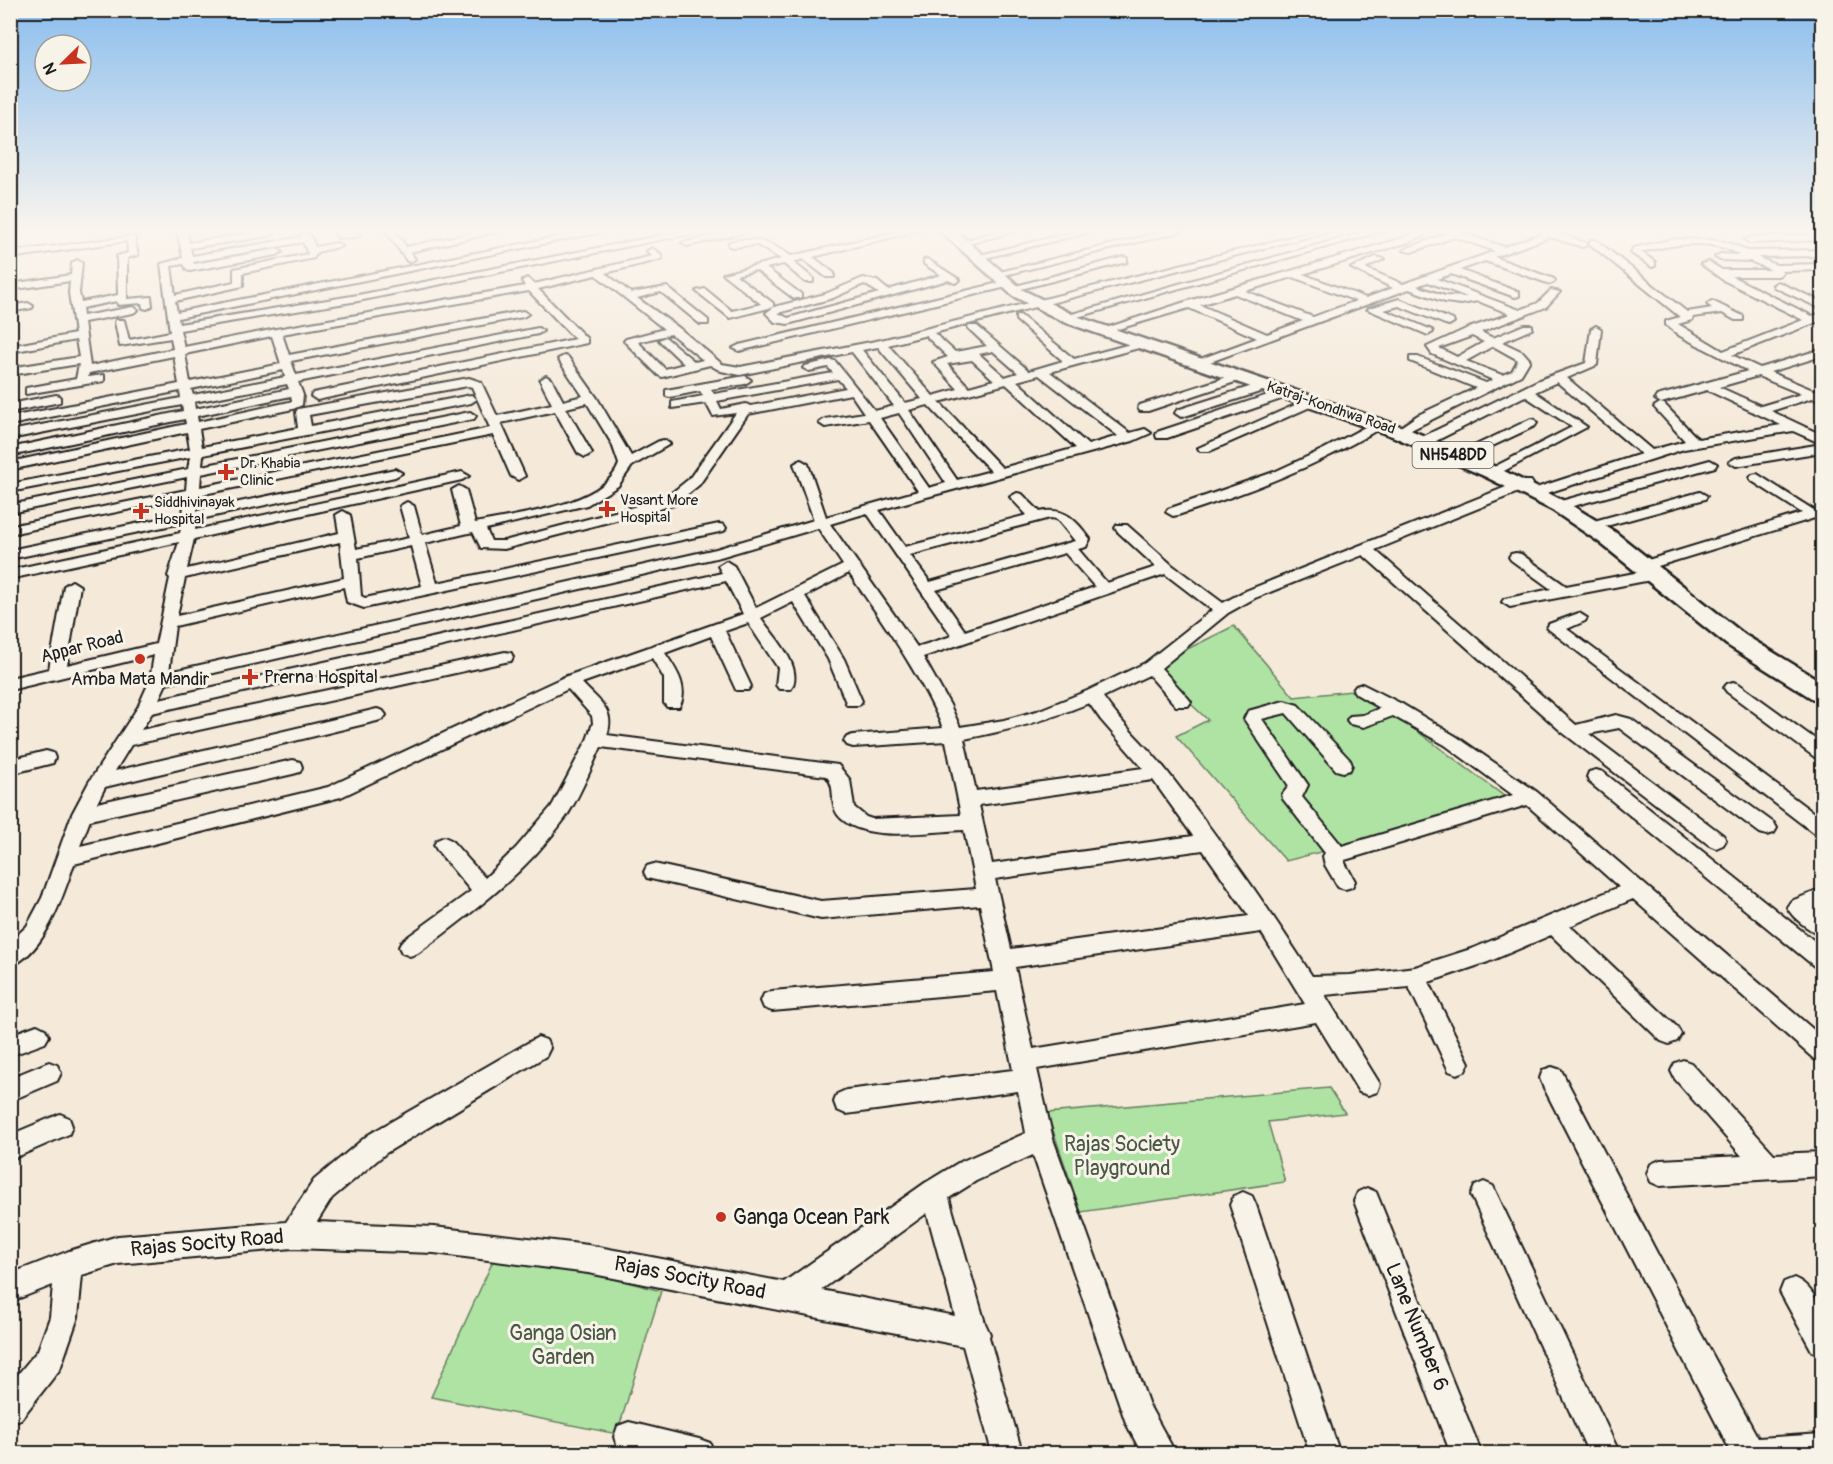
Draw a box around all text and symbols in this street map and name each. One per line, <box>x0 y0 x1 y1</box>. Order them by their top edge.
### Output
north arrow <box>33 33 93 93</box>
text: N <box>39 60 62 78</box>
street label: Katraj-Kondhwa Road <box>1264 377 1398 439</box>
road number: NH548DD <box>1412 442 1494 468</box>
place label: Dr. Khabia Clinic <box>240 454 300 490</box>
marker: Dr. Khabia Clinic <box>217 463 235 481</box>
place label: Vasant More Hospital <box>620 491 699 527</box>
place label: Siddhivinayak Hospital <box>154 493 236 529</box>
marker: Vasant More Hospital <box>598 500 616 518</box>
marker: Siddhivinayak Hospital <box>132 502 150 520</box>
street label: Appar Road <box>38 626 126 668</box>
marker: Amba Mata Mandir <box>133 652 147 666</box>
place label: Prerna Hospital <box>264 666 378 689</box>
place label: Amba Mata Mandir <box>71 668 210 691</box>
marker: Prerna Hospital <box>241 668 259 686</box>
park label: Rajas Society Playground <box>1064 1131 1180 1182</box>
place label: Ganga Ocean Park <box>733 1204 890 1231</box>
marker: Ganga Ocean Park <box>714 1210 728 1224</box>
street label: Rajas Socity Road <box>129 1223 285 1263</box>
street label: Rajas Socity Road <box>612 1250 768 1306</box>
street label: Lane Number 6 <box>1379 1259 1455 1395</box>
park label: Ganga Osian Garden <box>509 1320 617 1371</box>

